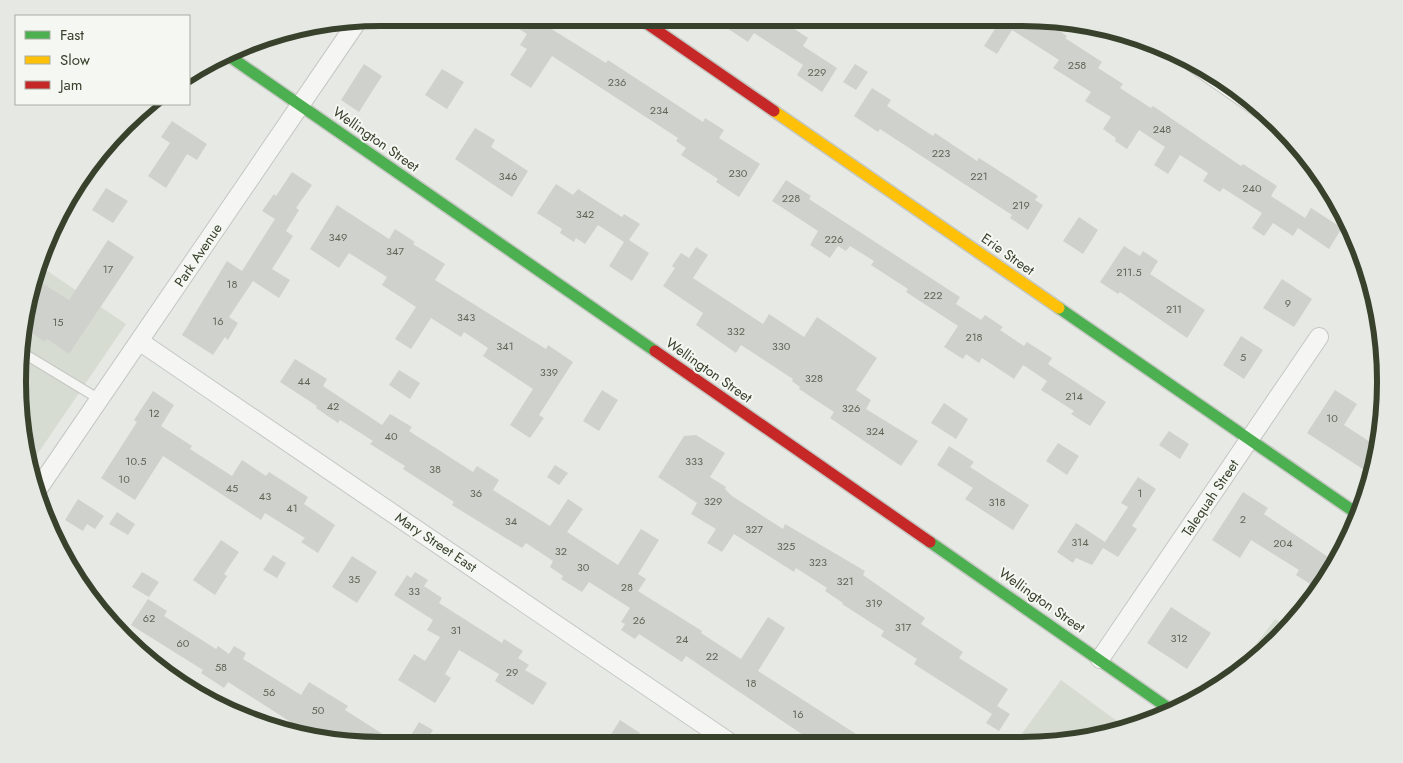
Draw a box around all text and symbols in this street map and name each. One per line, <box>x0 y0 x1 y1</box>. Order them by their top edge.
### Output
legend <box>15 15 190 105</box>
text: Fast <box>60 24 84 46</box>
text: Slow <box>60 49 91 71</box>
house number: 258 <box>1068 57 1086 73</box>
house number: 229 <box>808 64 826 80</box>
text: Jam <box>58 74 83 96</box>
house number: 236 <box>608 74 626 90</box>
street label: Wellington Street <box>329 102 424 177</box>
house number: 234 <box>650 102 669 118</box>
house number: 248 <box>1153 121 1171 137</box>
house number: 223 <box>932 145 950 161</box>
house number: 230 <box>729 165 748 181</box>
house number: 346 <box>499 168 517 184</box>
house number: 221 <box>970 168 988 184</box>
house number: 240 <box>1242 180 1262 196</box>
house number: 228 <box>782 190 800 206</box>
house number: 219 <box>1012 197 1030 213</box>
house number: 342 <box>576 206 594 222</box>
street label: Park Avenue <box>169 219 227 291</box>
street label: Erie Street <box>977 228 1039 280</box>
house number: 349 <box>329 229 347 245</box>
house number: 226 <box>825 231 843 247</box>
house number: 347 <box>386 243 404 259</box>
house number: 17 <box>103 261 114 277</box>
house number: 211.5 <box>1116 264 1142 280</box>
house number: 18 <box>227 276 237 292</box>
house number: 222 <box>924 287 942 303</box>
house number: 9 <box>1285 295 1291 311</box>
house number: 211 <box>1166 301 1182 317</box>
house number: 343 <box>457 309 475 325</box>
house number: 16 <box>212 313 224 329</box>
house number: 15 <box>52 314 64 330</box>
house number: 332 <box>727 323 745 339</box>
house number: 218 <box>965 329 983 345</box>
street label: Wellington Street <box>662 333 757 408</box>
house number: 341 <box>496 338 514 354</box>
house number: 330 <box>772 338 791 354</box>
house number: 5 <box>1240 349 1246 365</box>
house number: 339 <box>540 364 558 380</box>
house number: 328 <box>805 370 823 386</box>
house number: 44 <box>298 373 311 389</box>
house number: 214 <box>1065 388 1083 404</box>
house number: 42 <box>327 398 339 414</box>
house number: 326 <box>842 400 860 416</box>
house number: 12 <box>148 405 160 421</box>
house number: 10 <box>1326 410 1338 426</box>
house number: 324 <box>866 423 885 439</box>
house number: 40 <box>384 428 398 444</box>
house number: 10.5 <box>125 453 147 469</box>
house number: 333 <box>685 453 703 469</box>
street label: Talequah Street <box>1177 455 1244 541</box>
house number: 38 <box>429 461 441 477</box>
house number: 10 <box>118 471 130 487</box>
house number: 45 <box>226 480 238 496</box>
house number: 36 <box>470 485 482 501</box>
house number: 1 <box>1138 485 1142 501</box>
house number: 43 <box>259 488 271 504</box>
house number: 329 <box>704 493 722 509</box>
house number: 318 <box>989 494 1005 510</box>
house number: 41 <box>286 500 298 516</box>
street label: Mary Street East <box>391 507 481 577</box>
house number: 2 <box>1240 511 1246 527</box>
house number: 34 <box>505 513 518 529</box>
house number: 327 <box>745 521 763 537</box>
house number: 314 <box>1071 534 1089 550</box>
house number: 204 <box>1273 535 1293 551</box>
house number: 325 <box>777 538 795 554</box>
house number: 32 <box>555 543 567 559</box>
house number: 323 <box>809 554 827 570</box>
house number: 30 <box>577 559 590 575</box>
street label: Wellington Street <box>995 563 1090 638</box>
house number: 35 <box>348 571 360 587</box>
house number: 321 <box>836 573 854 589</box>
house number: 28 <box>621 579 633 595</box>
house number: 33 <box>408 583 420 599</box>
house number: 319 <box>865 595 883 611</box>
house number: 62 <box>143 610 155 626</box>
house number: 26 <box>633 612 645 628</box>
house number: 317 <box>895 619 912 635</box>
house number: 31 <box>451 622 461 638</box>
house number: 312 <box>1170 630 1188 646</box>
house number: 24 <box>676 631 689 647</box>
house number: 60 <box>177 635 190 651</box>
house number: 22 <box>706 648 718 664</box>
house number: 58 <box>215 659 227 675</box>
house number: 29 <box>506 664 518 680</box>
house number: 18 <box>746 675 756 691</box>
house number: 56 <box>263 684 275 700</box>
house number: 50 <box>312 702 325 718</box>
house number: 16 <box>792 706 804 722</box>

